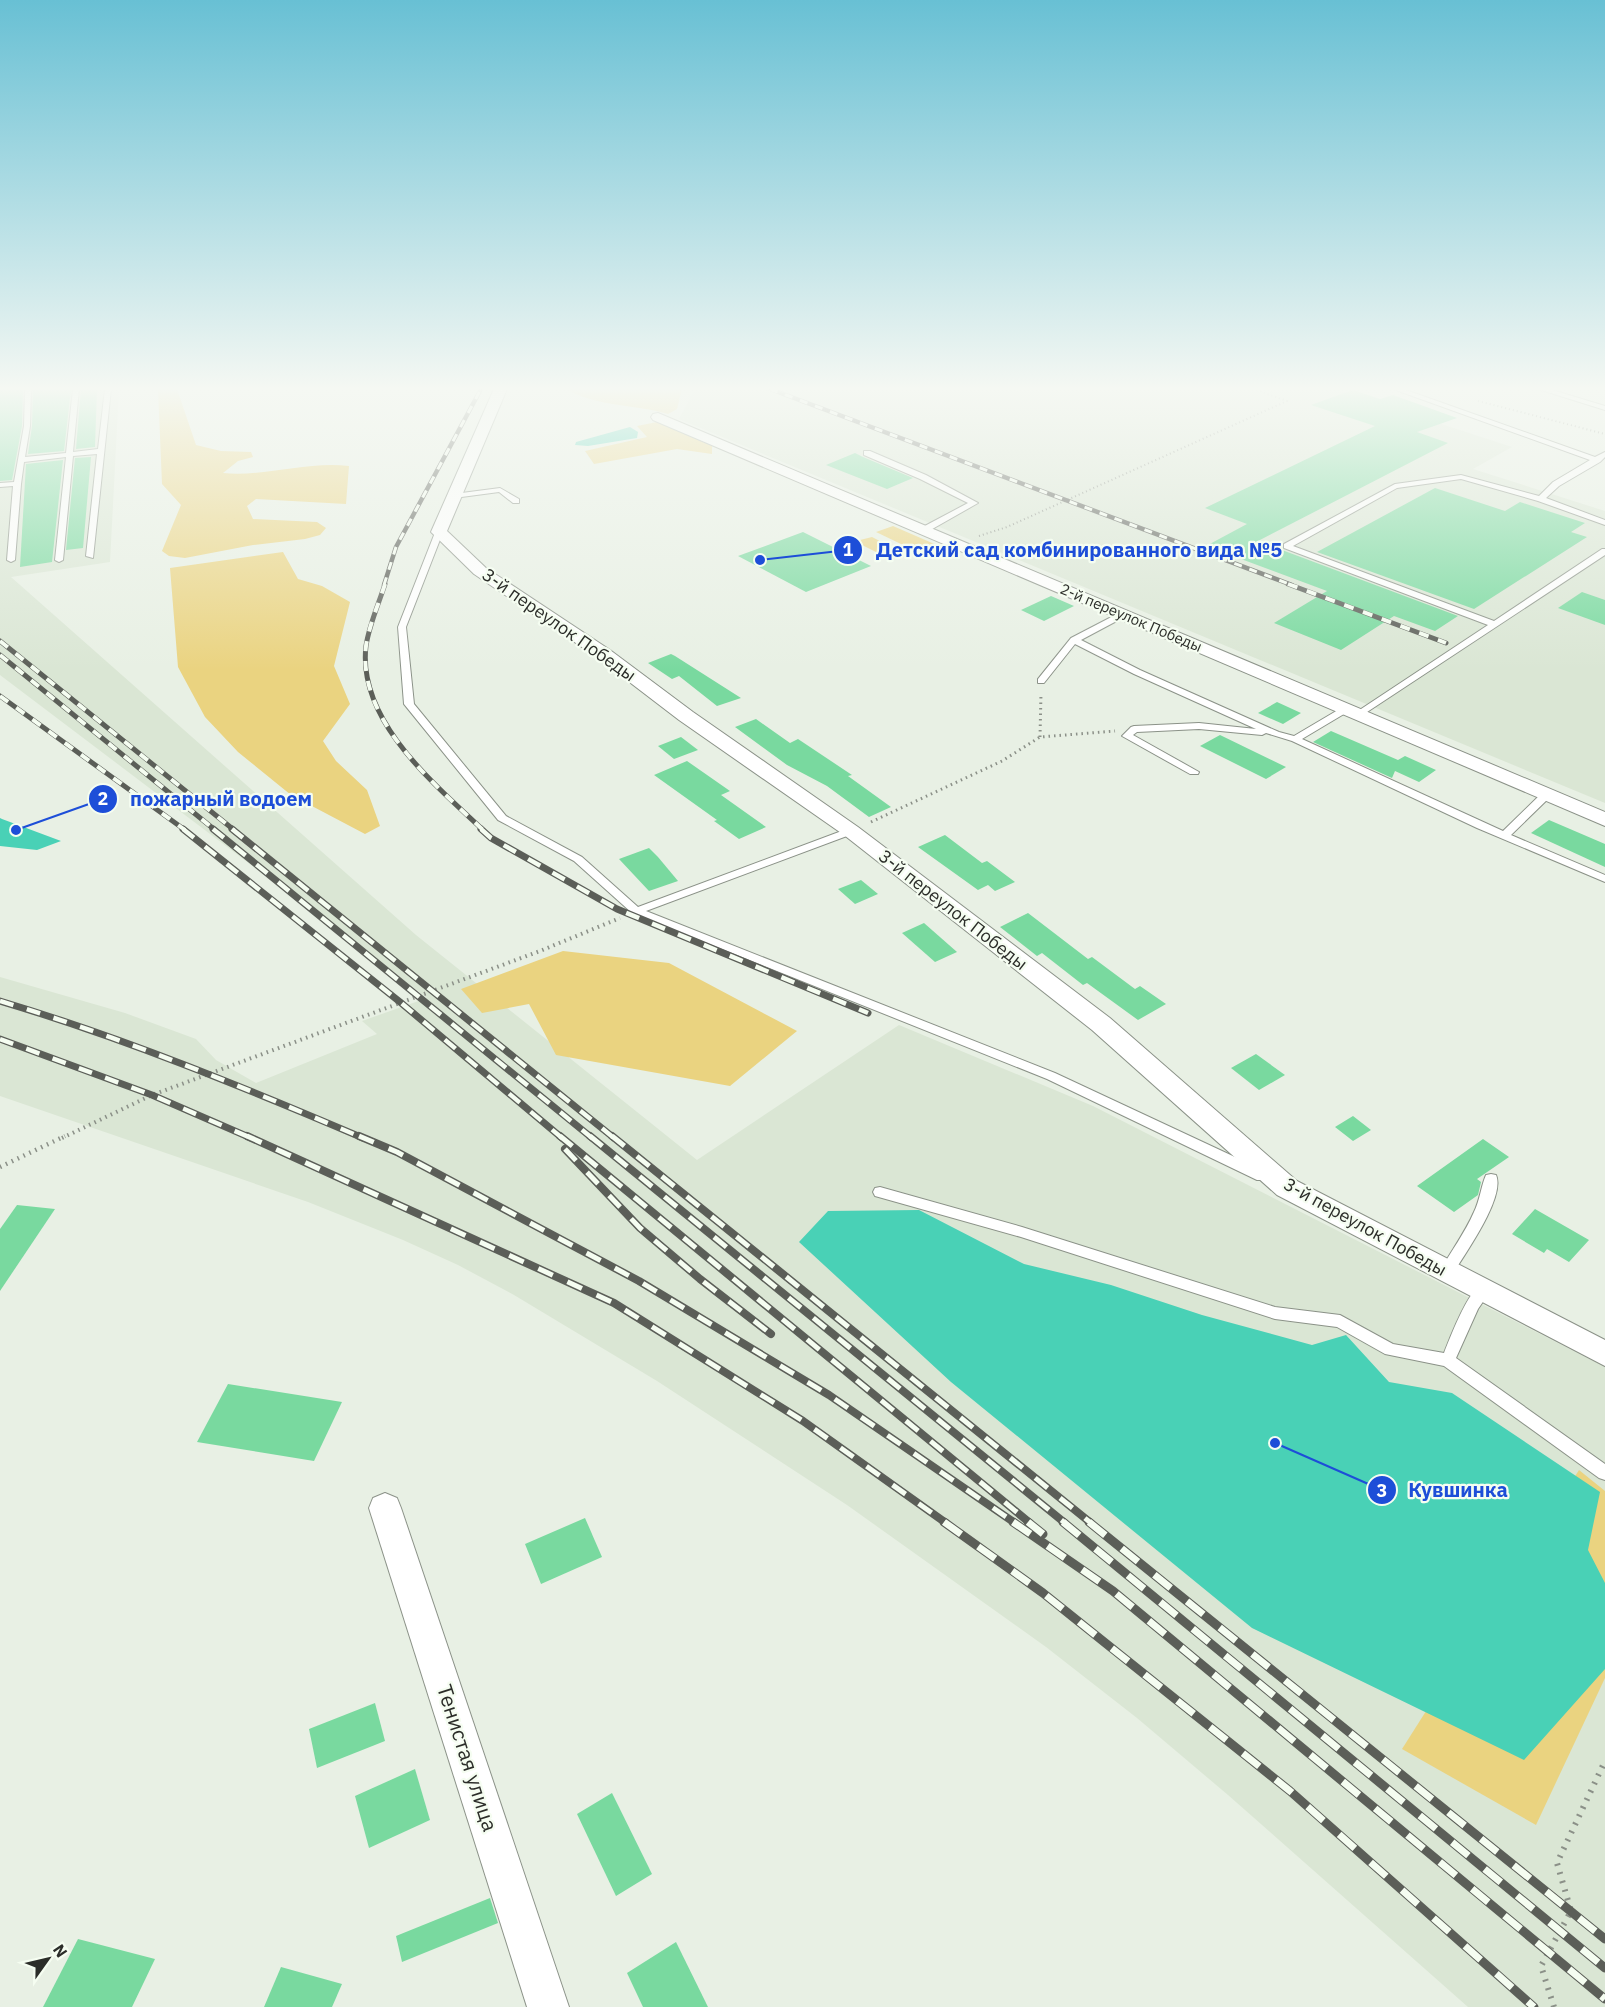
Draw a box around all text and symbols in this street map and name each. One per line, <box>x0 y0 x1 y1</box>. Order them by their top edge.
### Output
callout: Детский сад комбинированного вида №5 <box>833 531 1294 569</box>
text: Детский сад комбинированного вида №5 <box>876 536 1282 563</box>
text: 1 <box>843 538 854 561</box>
street label: 3-й переулок Победы <box>478 563 641 686</box>
street label: 2-й переулок Победы <box>1057 579 1205 656</box>
callout: пожарный водоем <box>88 780 324 818</box>
text: пожарный водоем <box>130 785 312 812</box>
text: 2 <box>98 787 108 810</box>
street label: 3-й переулок Победы <box>874 844 1032 975</box>
street label: 3-й переулок Победы <box>1280 1172 1451 1281</box>
callout: Кувшинка <box>1367 1471 1520 1509</box>
text: Кувшинка <box>1408 1476 1508 1503</box>
text: 3 <box>1377 1479 1387 1502</box>
street label: Тенистая улица <box>431 1681 505 1835</box>
north arrow <box>18 1929 78 1989</box>
text: N <box>49 1940 72 1961</box>

